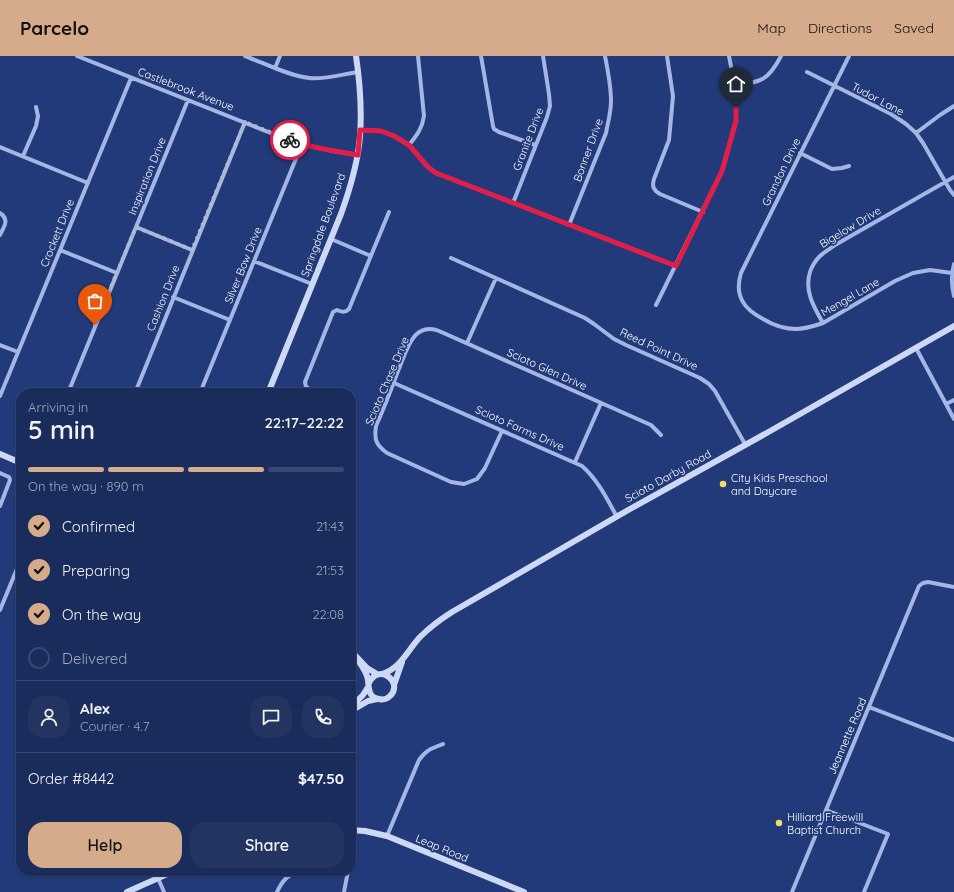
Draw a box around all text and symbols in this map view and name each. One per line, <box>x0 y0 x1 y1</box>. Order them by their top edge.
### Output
text: Parcelo <box>20 16 89 40</box>
text: Map <box>757 19 786 37</box>
text: Directions <box>808 19 872 37</box>
text: Saved <box>894 19 934 37</box>
street label: Castlebrook Avenue <box>136 64 236 114</box>
pin <box>719 67 753 108</box>
icon: home <box>725 73 747 95</box>
street label: Tudor Lane <box>849 79 907 119</box>
street label: Granite Drive <box>510 105 546 173</box>
street label: Bonner Drive <box>570 116 606 184</box>
courier <box>270 120 310 160</box>
icon: bike <box>279 129 301 151</box>
street label: Inspiration Drive <box>125 135 169 217</box>
street label: Grandon Drive <box>759 136 803 208</box>
street label: Springdale Boulevard <box>298 171 348 279</box>
street label: Crockett Drive <box>37 197 77 269</box>
street label: Bigelow Drive <box>817 203 883 251</box>
street label: Silver Bow Drive <box>221 225 265 305</box>
street label: Cashion Drive <box>143 263 183 333</box>
street label: Mengel Lane <box>818 275 882 319</box>
pin <box>78 284 112 325</box>
icon: bag <box>84 290 106 312</box>
street label: Reed Point Drive <box>618 325 700 373</box>
street label: Scioto Chase Drive <box>362 334 412 428</box>
street label: Scioto Glen Drive <box>505 345 589 393</box>
text: Arriving in <box>28 399 88 415</box>
street label: Scioto Farms Drive <box>473 402 567 454</box>
text: 5 min <box>28 413 95 446</box>
text: 22:17–22:22 <box>264 413 344 432</box>
street label: Scioto Darby Road <box>623 447 713 505</box>
place label: City Kids Preschool and Daycare <box>731 471 828 498</box>
text: On the way · 890 m <box>28 478 144 494</box>
marker: City Kids Preschool and Daycare <box>718 479 728 489</box>
icon: check <box>28 515 50 537</box>
text: Confirmed <box>62 517 135 536</box>
text: 21:43 <box>316 518 344 534</box>
icon: check <box>28 559 50 581</box>
text: Preparing <box>62 561 130 580</box>
text: 21:53 <box>316 562 344 578</box>
icon: check <box>28 603 50 625</box>
text: On the way <box>62 605 141 624</box>
text: 22:08 <box>312 606 344 622</box>
text: Delivered <box>62 649 127 668</box>
street label: Jeannette Road <box>825 695 869 777</box>
button: person <box>28 696 70 738</box>
button: chat <box>250 696 292 738</box>
button: phone <box>302 696 344 738</box>
text: Alex <box>80 699 110 718</box>
text: Courier · 4.7 <box>80 718 149 734</box>
text: Order #8442 <box>28 769 114 788</box>
text: $47.50 <box>298 769 344 788</box>
place label: Hilliard Freewill Baptist Church <box>787 810 863 837</box>
marker: Hilliard Freewill Baptist Church <box>774 818 784 828</box>
button: Help <box>28 822 182 868</box>
button: Share <box>190 822 344 868</box>
street label: Leap Road <box>414 831 470 865</box>

